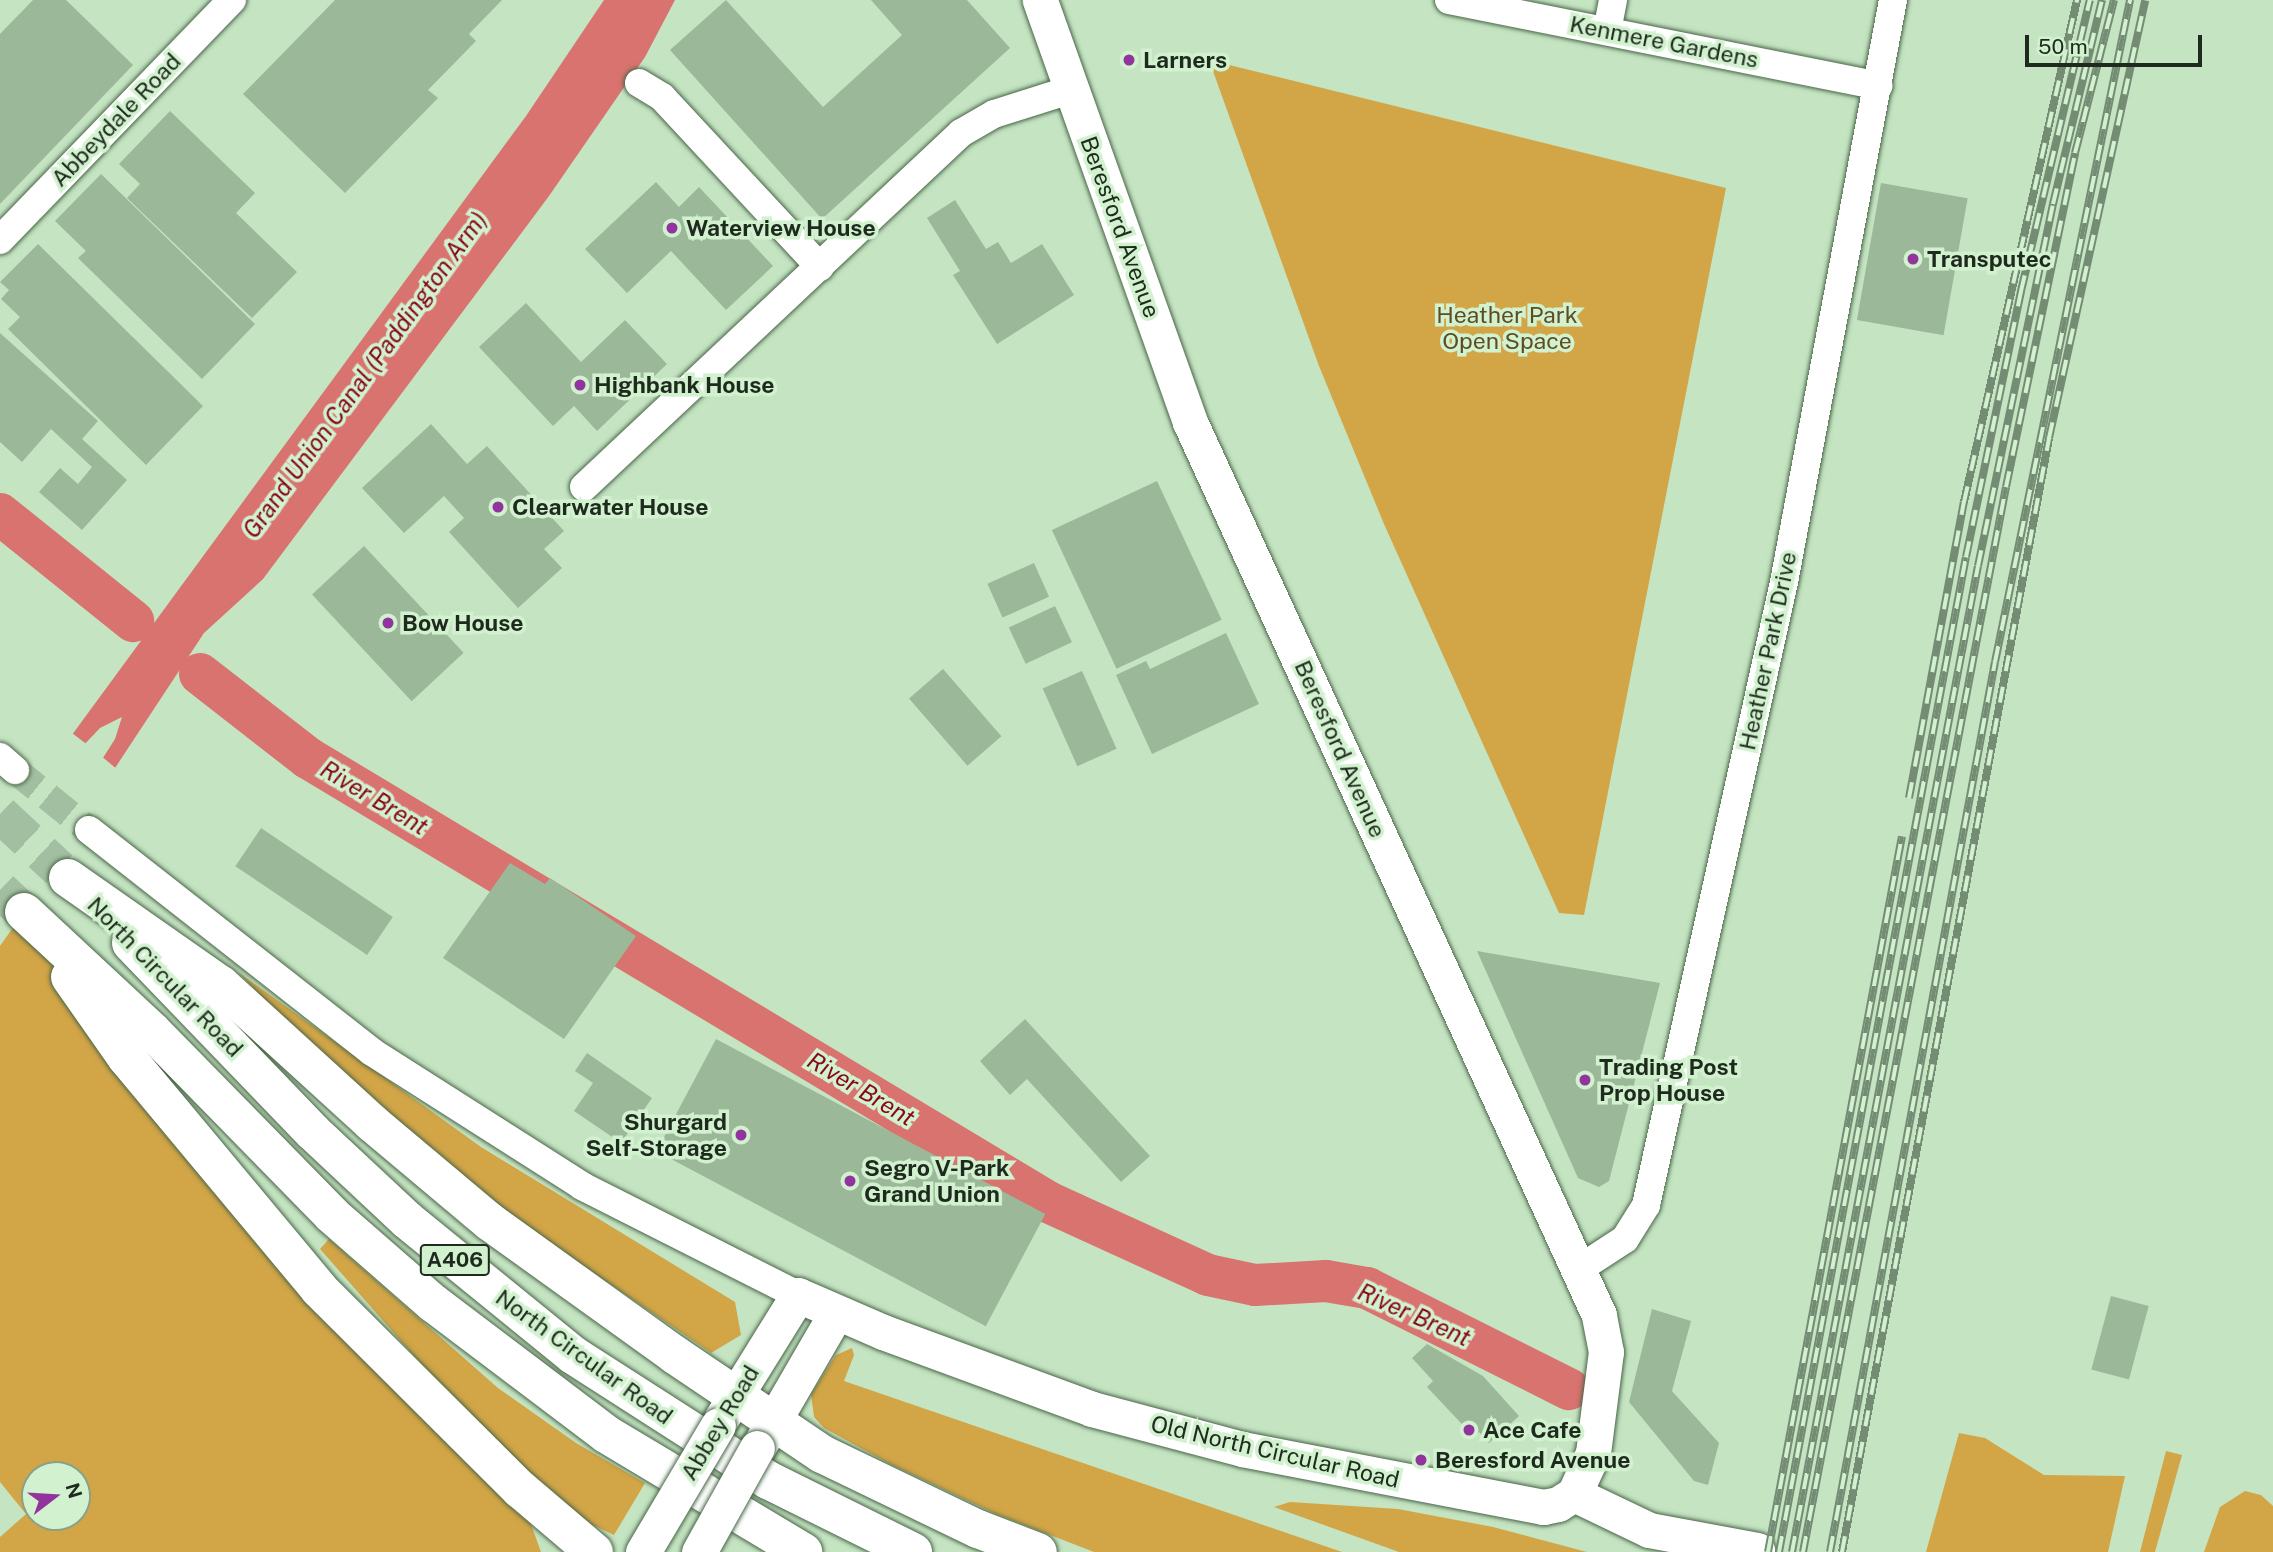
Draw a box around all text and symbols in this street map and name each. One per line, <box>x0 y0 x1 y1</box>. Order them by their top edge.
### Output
street label: Kenmere Gardens <box>1567 10 1761 74</box>
scale bar <box>2028 21 2205 65</box>
text: 50 m <box>2038 34 2088 59</box>
place label: Larners <box>1143 46 1227 74</box>
street label: Abbeydale Road <box>45 48 187 192</box>
marker: Larners <box>1121 52 1137 68</box>
street label: Beresford Avenue <box>1074 133 1166 321</box>
water label: Grand Union Canal (Paddington Arm) <box>237 206 493 544</box>
place label: Waterview House <box>686 214 876 242</box>
marker: Waterview House <box>664 220 680 236</box>
place label: Transputec <box>1927 245 2051 273</box>
marker: Transputec <box>1905 251 1921 267</box>
park label: Heather Park Open Space <box>1436 301 1578 355</box>
place label: Highbank House <box>594 371 775 399</box>
marker: Highbank House <box>572 377 588 393</box>
place label: Clearwater House <box>512 493 708 521</box>
marker: Clearwater House <box>490 499 506 515</box>
street label: Heather Park Drive <box>1733 549 1803 753</box>
place label: Bow House <box>402 609 524 637</box>
marker: Bow House <box>380 615 396 631</box>
street label: Beresford Avenue <box>1289 656 1391 842</box>
water label: River Brent <box>315 755 433 841</box>
street label: North Circular Road <box>82 891 248 1063</box>
water label: River Brent <box>802 1046 920 1132</box>
place label: Trading Post Prop House <box>1599 1053 1738 1107</box>
marker: Trading Post Prop House <box>1577 1072 1593 1088</box>
place label: Shurgard Self-Storage <box>586 1108 727 1162</box>
marker: Shurgard Self-Storage <box>733 1127 749 1143</box>
place label: Segro V-Park Grand Union <box>864 1154 1010 1208</box>
marker: Segro V-Park Grand Union <box>842 1173 858 1189</box>
road number: A406 <box>418 1242 492 1278</box>
water label: River Brent <box>1353 1277 1475 1353</box>
street label: North Circular Road <box>490 1284 678 1430</box>
street label: Abbey Road <box>675 1361 765 1485</box>
street label: Old North Circular Road <box>1148 1410 1402 1494</box>
place label: Ace Cafe <box>1483 1416 1582 1444</box>
marker: Ace Cafe <box>1461 1422 1477 1438</box>
place label: Beresford Avenue <box>1435 1446 1630 1474</box>
marker: Beresford Avenue <box>1413 1452 1429 1468</box>
north arrow <box>21 1461 91 1531</box>
text: N <box>61 1480 87 1501</box>

